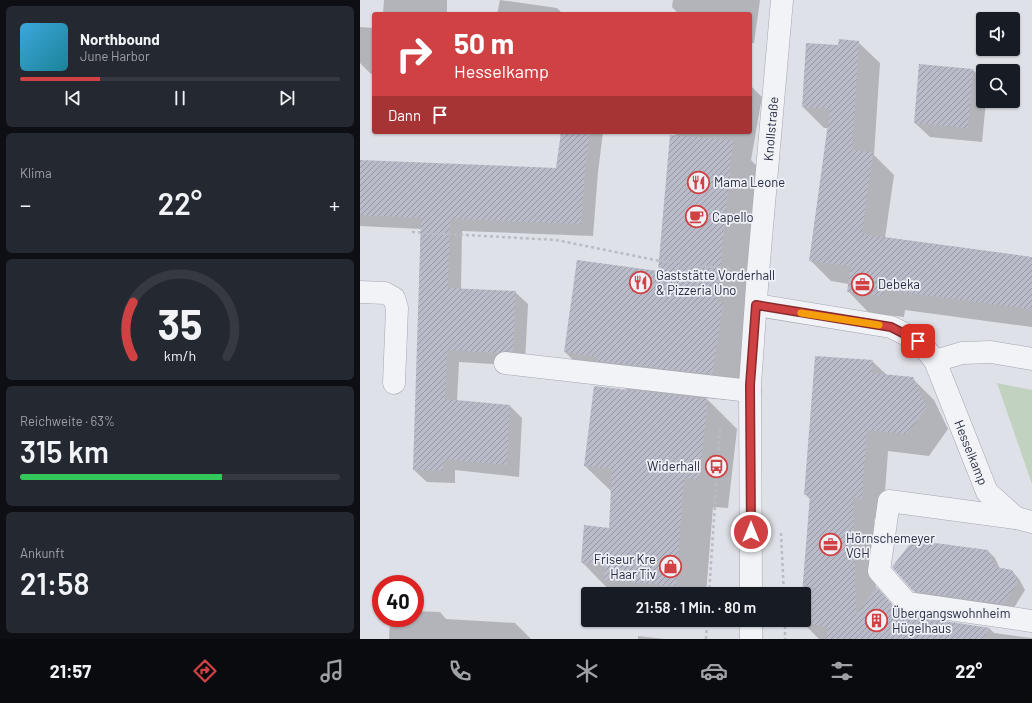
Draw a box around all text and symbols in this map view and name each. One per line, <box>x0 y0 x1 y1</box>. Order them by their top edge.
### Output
map controls <box>976 12 1020 108</box>
button: sound <box>976 12 1020 56</box>
text: 50 m <box>454 26 514 60</box>
icon: right <box>388 28 440 80</box>
text: Northbound <box>80 30 160 48</box>
text: June Harbor <box>80 48 150 64</box>
text: Hesselkamp <box>454 60 549 82</box>
button: search <box>976 64 1020 108</box>
icon: previous <box>62 87 84 109</box>
icon: pause <box>169 87 191 109</box>
icon: next <box>276 87 298 109</box>
street label: Knollstraße <box>760 96 781 162</box>
icon: arrive <box>429 104 451 126</box>
text: Dann <box>388 106 421 124</box>
text: Klima <box>20 165 52 181</box>
restaurant icon: Mama Leone <box>685 169 711 195</box>
place label: Mama Leone <box>714 174 785 190</box>
text: 22° <box>158 185 202 221</box>
text: − <box>20 191 31 217</box>
text: + <box>329 191 340 217</box>
cafe icon: Capello <box>684 204 710 230</box>
place label: Capello <box>712 209 754 225</box>
place label: Gaststätte Vorderhall & Pizzeria Uno <box>656 267 775 298</box>
restaurant icon: Gaststätte Vorderhall & Pizzeria Uno <box>627 269 653 295</box>
office icon: Debeka <box>850 271 876 297</box>
place label: Debeka <box>878 276 920 292</box>
text: 35 <box>158 298 202 348</box>
pin <box>901 324 935 358</box>
icon: arrive <box>907 330 929 352</box>
text: km/h <box>164 347 196 364</box>
text: Reichweite · 63% <box>20 413 115 429</box>
street label: Hesselkamp <box>951 418 991 487</box>
text: 315 km <box>20 433 109 469</box>
bus stop icon: Widerhall <box>703 453 729 479</box>
place label: Widerhall <box>647 458 700 474</box>
position arrow <box>730 511 772 553</box>
place label: Hörnschemeyer VGH <box>846 530 935 561</box>
office icon: Hörnschemeyer VGH <box>817 532 843 558</box>
text: Ankunft <box>20 545 65 561</box>
place label: Friseur Kre Haar Tiv <box>594 551 656 582</box>
shop icon: Friseur Kre Haar Tiv <box>658 553 684 579</box>
text: 21:58 <box>20 565 89 601</box>
speed limit sign: 40 <box>372 575 424 627</box>
text: 21:58 · 1 Min. · 80 m <box>636 598 756 616</box>
place label: Übergangswohnheim Hügelhaus <box>892 605 1010 636</box>
building icon: Übergangswohnheim Hügelhaus <box>863 607 889 633</box>
icon: directions <box>191 657 219 685</box>
icon: music <box>318 657 346 685</box>
icon: phone <box>446 657 474 685</box>
icon: climate <box>573 657 601 685</box>
icon: car <box>700 657 728 685</box>
icon: filters <box>828 657 856 685</box>
text: 21:57 <box>50 660 91 682</box>
text: 22° <box>955 660 982 682</box>

